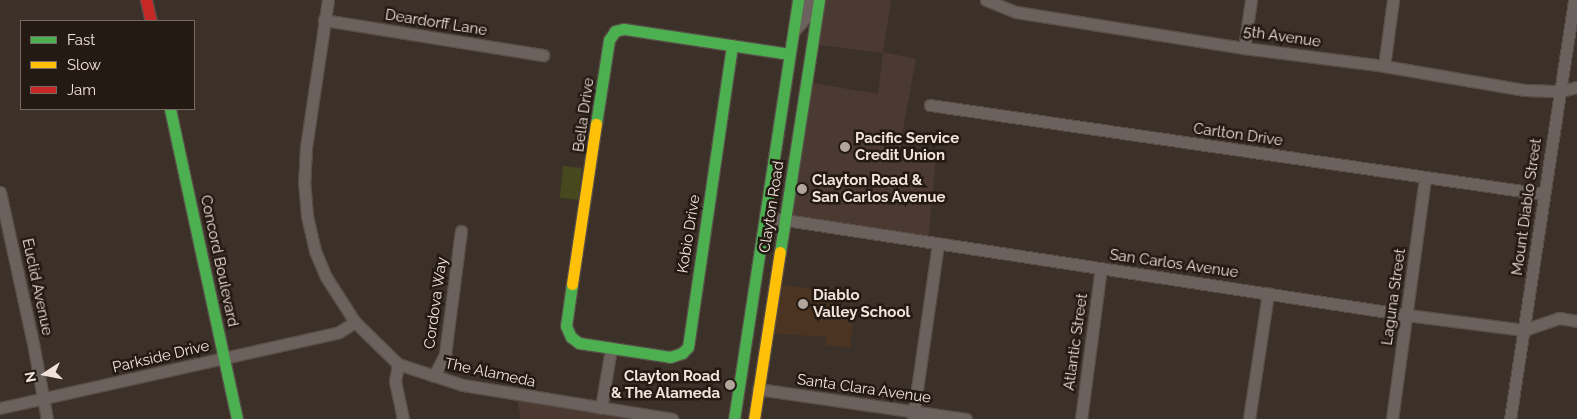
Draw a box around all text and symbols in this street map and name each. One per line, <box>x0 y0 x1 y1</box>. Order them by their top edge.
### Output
street label: Deardorff Lane <box>384 6 488 40</box>
legend <box>20 20 195 110</box>
street label: 5th Avenue <box>1242 23 1322 51</box>
text: Fast <box>67 31 95 49</box>
text: Slow <box>67 56 101 74</box>
street label: Bella Drive <box>570 77 598 153</box>
text: Jam <box>67 81 96 99</box>
street label: Carlton Drive <box>1192 120 1284 150</box>
place label: Pacific Service Credit Union <box>855 129 959 164</box>
street label: Mount Diablo Street <box>1508 137 1546 277</box>
marker: Pacific Service Credit Union <box>839 141 851 153</box>
street label: Clayton Road <box>756 160 788 254</box>
place label: Clayton Road & San Carlos Avenue <box>812 171 946 206</box>
marker: Clayton Road & San Carlos Avenue <box>796 183 808 195</box>
street label: Kobio Drive <box>674 193 704 275</box>
street label: Concord Boulevard <box>196 194 242 328</box>
street label: Euclid Avenue <box>18 237 56 337</box>
street label: San Carlos Avenue <box>1108 246 1240 282</box>
street label: Laguna Street <box>1378 248 1410 346</box>
street label: Cordova Way <box>421 256 451 350</box>
place label: Diablo Valley School <box>813 286 911 321</box>
street label: Atlantic Street <box>1060 292 1092 392</box>
marker: Diablo Valley School <box>797 298 809 310</box>
street label: Parkside Drive <box>111 337 211 377</box>
north arrow <box>20 349 70 399</box>
street label: The Alameda <box>443 355 537 391</box>
place label: Clayton Road & The Alameda <box>610 367 720 402</box>
text: N <box>21 370 39 384</box>
street label: Santa Clara Avenue <box>796 371 932 407</box>
marker: Clayton Road & The Alameda <box>724 379 736 391</box>

